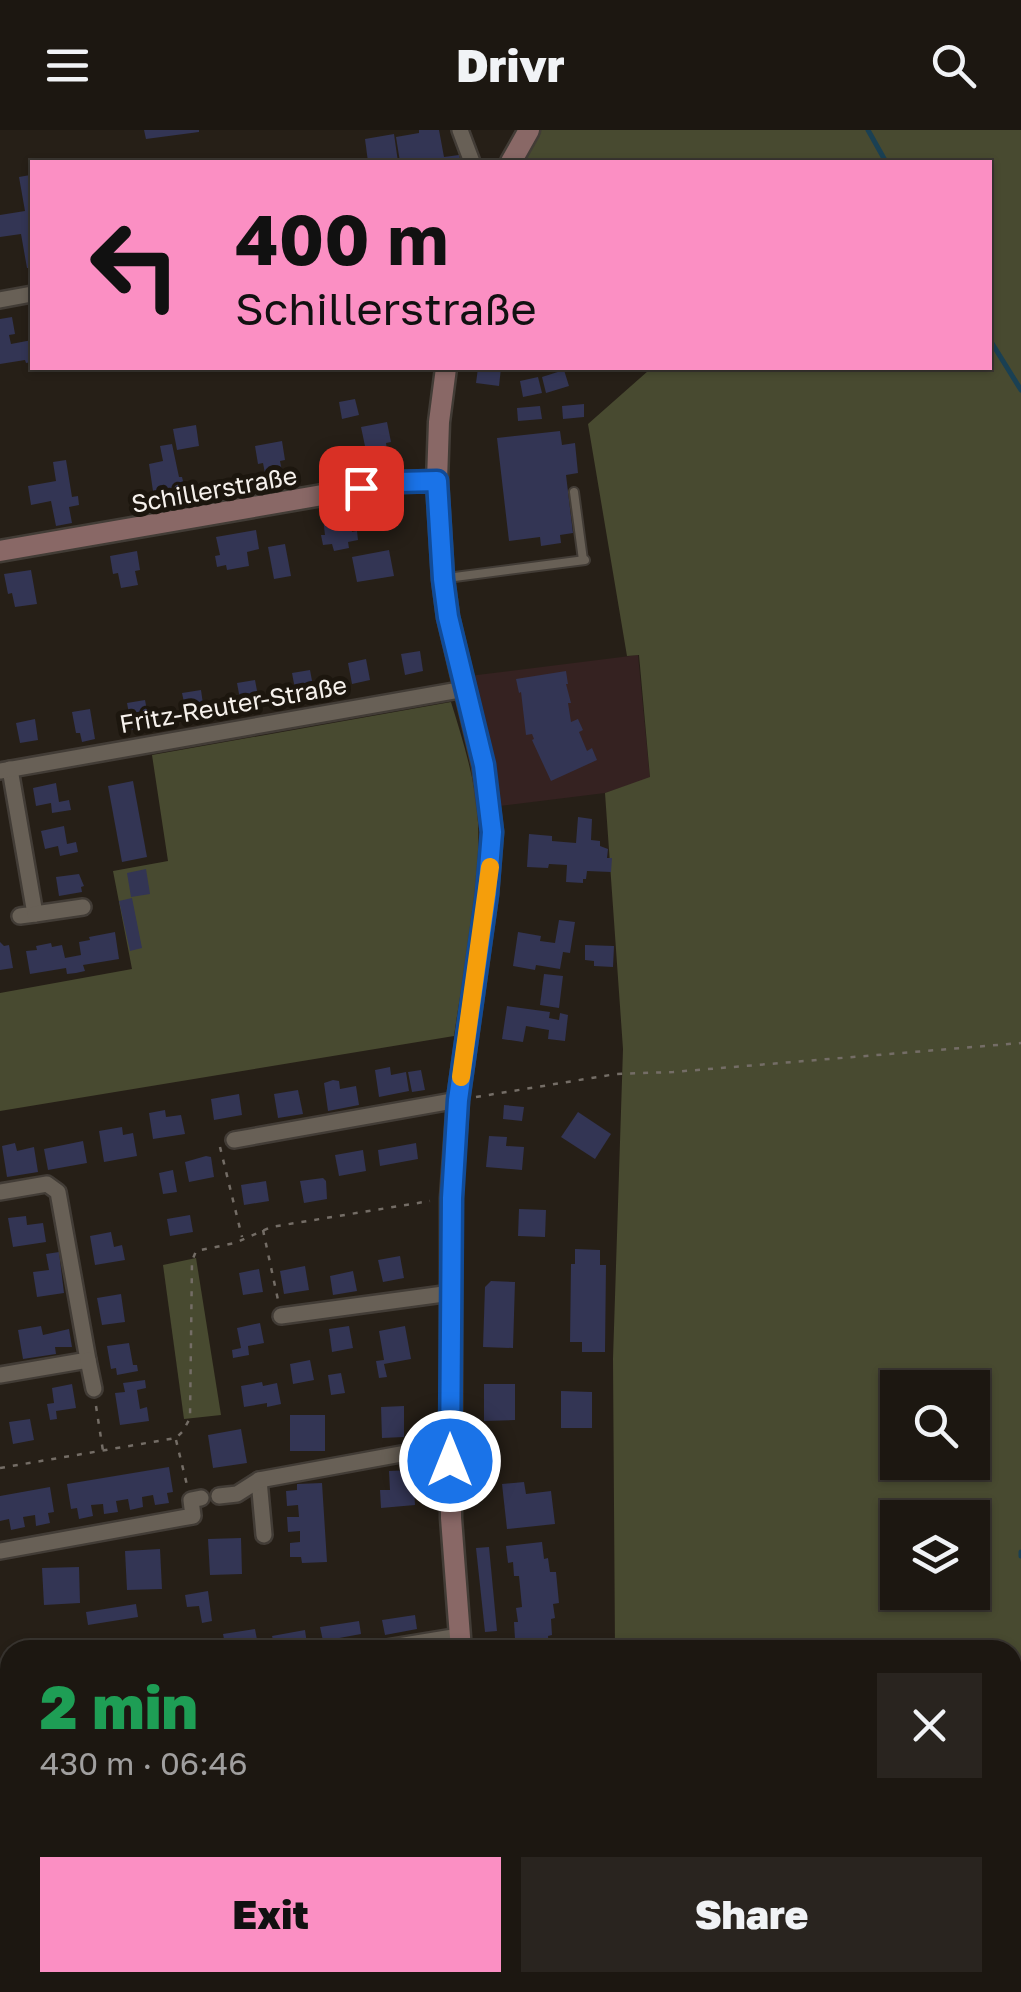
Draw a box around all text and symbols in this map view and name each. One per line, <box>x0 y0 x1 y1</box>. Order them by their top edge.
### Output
icon: menu <box>40 38 95 93</box>
text: Drivr <box>456 38 565 92</box>
icon: search <box>926 38 981 93</box>
text: 400 m <box>235 196 449 280</box>
icon: left <box>70 200 200 330</box>
text: Schillerstraße <box>235 281 537 335</box>
pin <box>319 446 404 531</box>
street label: Schillerstraße <box>129 459 299 519</box>
icon: arrive <box>334 461 389 516</box>
street label: Fritz-Reuter-Straße <box>117 669 349 739</box>
map controls <box>880 1370 990 1610</box>
button: search <box>880 1370 990 1480</box>
position arrow <box>398 1409 502 1513</box>
button: layers <box>880 1500 990 1610</box>
text: 2 min <box>40 1670 198 1742</box>
button: close <box>877 1673 982 1778</box>
text: 430 m · 06:46 <box>40 1744 248 1782</box>
button: Exit <box>40 1857 501 1972</box>
button: Share <box>521 1857 982 1972</box>

